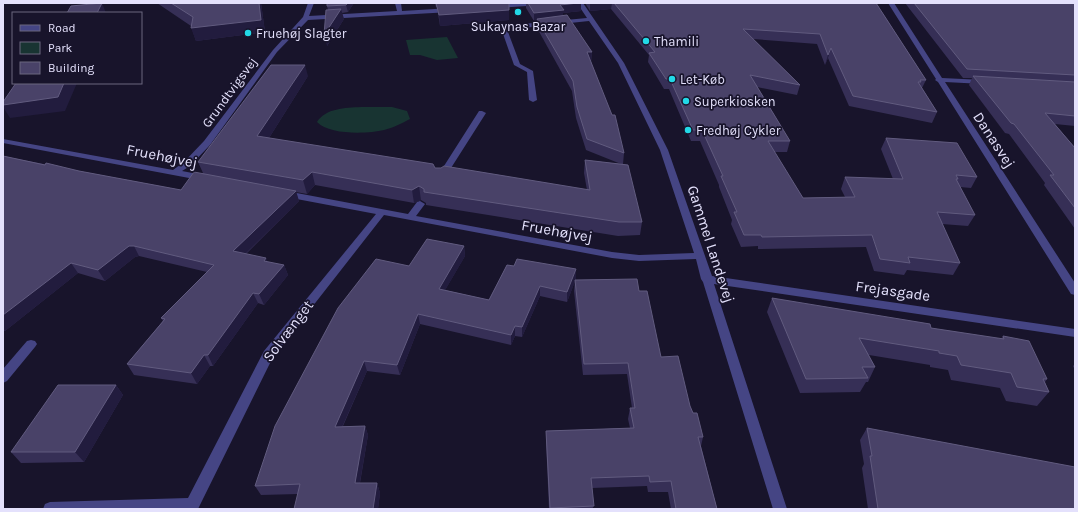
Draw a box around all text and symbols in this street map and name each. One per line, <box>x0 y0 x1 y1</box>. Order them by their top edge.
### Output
marker: Sukaynas Bazar <box>513 7 523 17</box>
legend <box>12 12 142 84</box>
place label: Sukaynas Bazar <box>471 19 566 34</box>
text: Road <box>48 21 76 35</box>
place label: Fruehøj Slagter <box>256 26 347 41</box>
marker: Fruehøj Slagter <box>243 28 253 38</box>
place label: Thamili <box>654 34 699 49</box>
marker: Thamili <box>641 36 651 46</box>
text: Park <box>48 41 73 55</box>
street label: Grundtvigsvej <box>199 54 260 130</box>
text: Building <box>48 61 95 75</box>
place label: Let-Køb <box>680 72 725 87</box>
marker: Let-Køb <box>667 74 677 84</box>
place label: Superkiosken <box>694 94 776 109</box>
marker: Superkiosken <box>681 96 691 106</box>
street label: Danasvej <box>969 109 1019 171</box>
place label: Fredhøj Cykler <box>696 123 781 138</box>
marker: Fredhøj Cykler <box>683 125 693 135</box>
street label: Fruehøjvej <box>125 140 199 172</box>
street label: Gammel Landevej <box>684 183 738 305</box>
street label: Fruehøjvej <box>520 216 594 246</box>
street label: Frejasgade <box>855 277 931 305</box>
street label: Solvænget <box>259 296 317 365</box>

